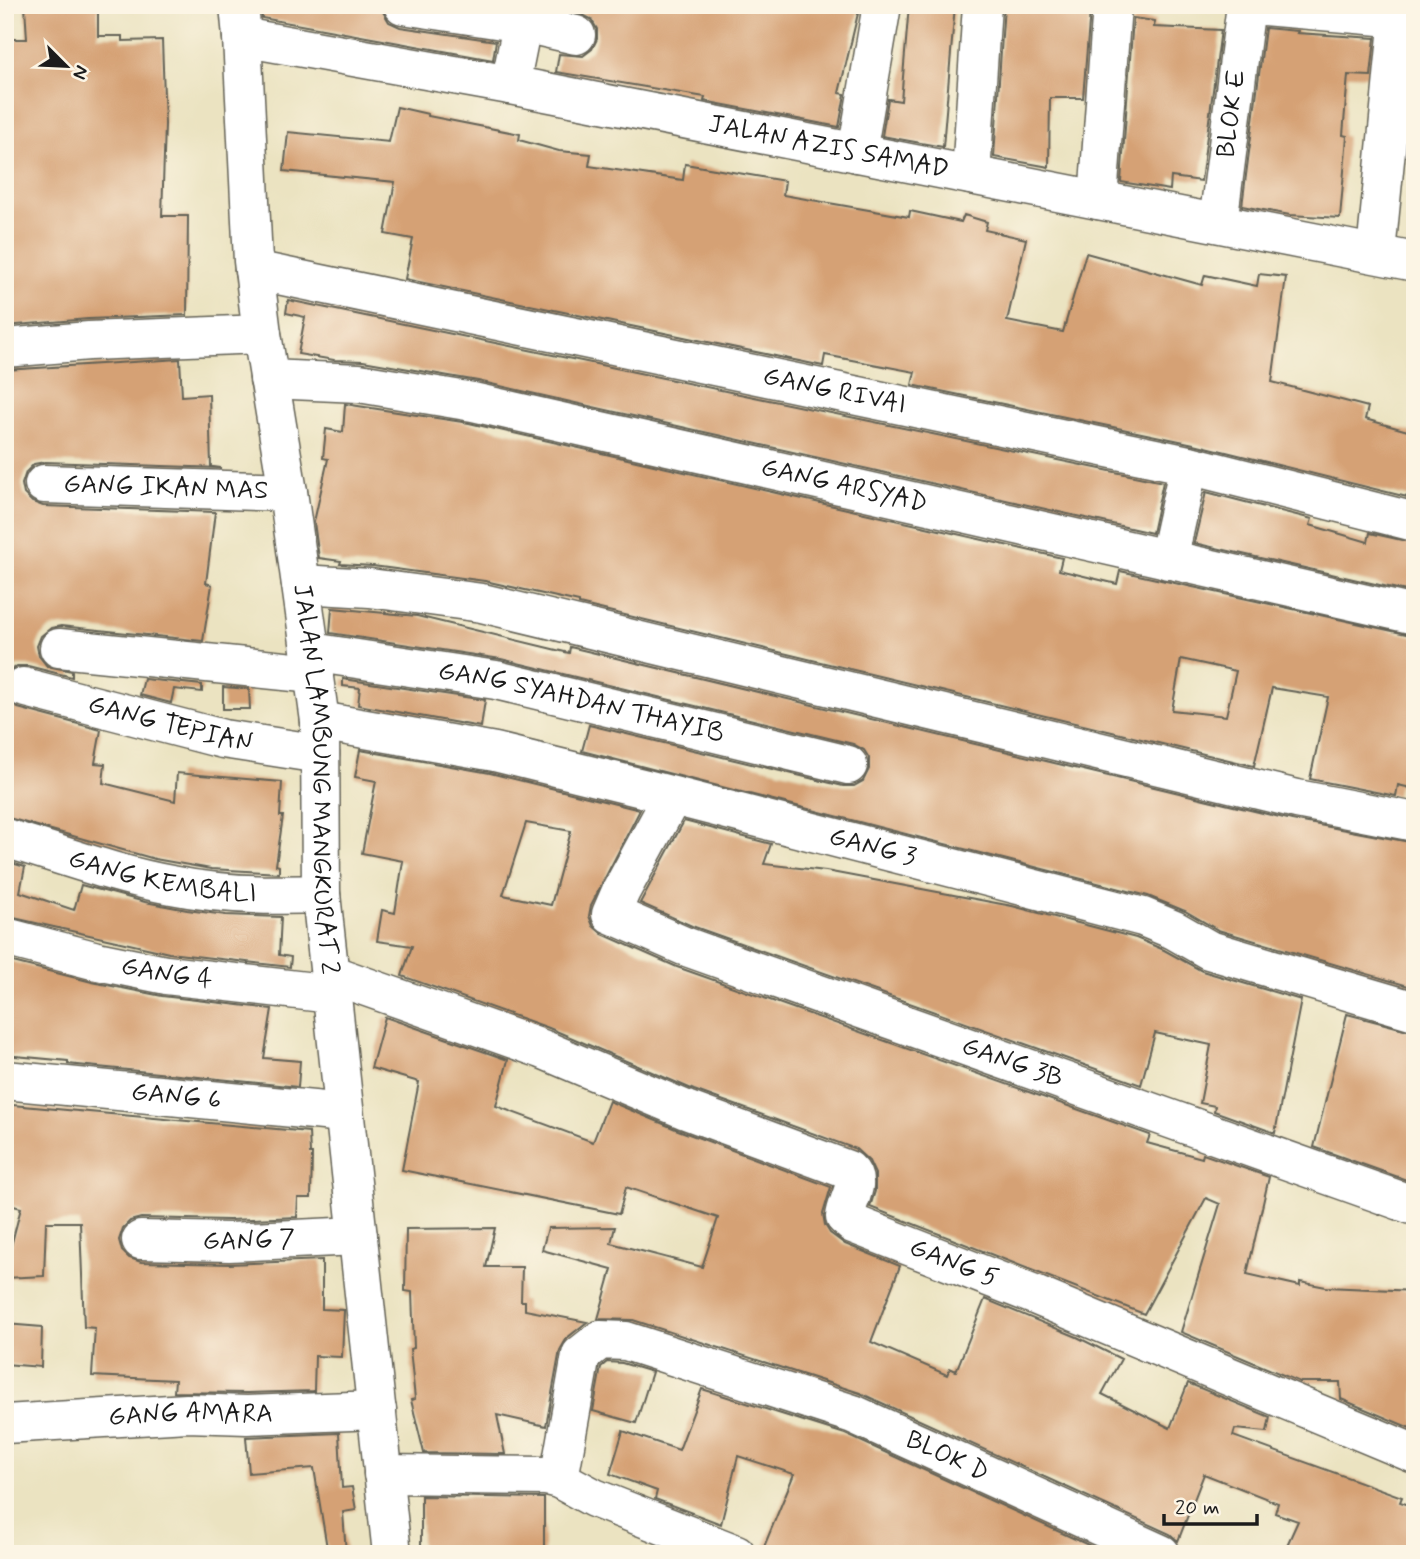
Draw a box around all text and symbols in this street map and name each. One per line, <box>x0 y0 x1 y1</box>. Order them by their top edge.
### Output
north arrow <box>32 32 102 102</box>
text: N <box>66 61 94 83</box>
street label: BLOK E <box>1210 68 1254 160</box>
street label: JALAN AZIS SAMAD <box>706 107 952 187</box>
street label: GANG RIVAI <box>760 360 909 423</box>
street label: GANG ARSYAD <box>757 451 930 521</box>
street label: GANG IKAN MAS <box>63 468 269 508</box>
street label: JALAN LAMBUNG MANGKURAT 2 <box>284 582 347 976</box>
street label: GANG SYAHDAN THAYIB <box>436 654 728 752</box>
street label: GANG TEPIAN <box>84 688 255 760</box>
street label: GANG 3 <box>825 820 920 875</box>
street label: GANG KEMBALI <box>64 842 257 911</box>
street label: GANG 4 <box>118 949 214 997</box>
street label: GANG 3B <box>957 1029 1067 1096</box>
street label: GANG 6 <box>130 1075 223 1118</box>
street label: GANG 7 <box>202 1222 296 1259</box>
street label: GANG 5 <box>904 1231 1003 1296</box>
street label: GANG AMARA <box>107 1396 274 1435</box>
street label: BLOK D <box>900 1423 994 1490</box>
scale bar <box>1164 1482 1257 1526</box>
text: 20 m <box>1175 1494 1220 1522</box>

